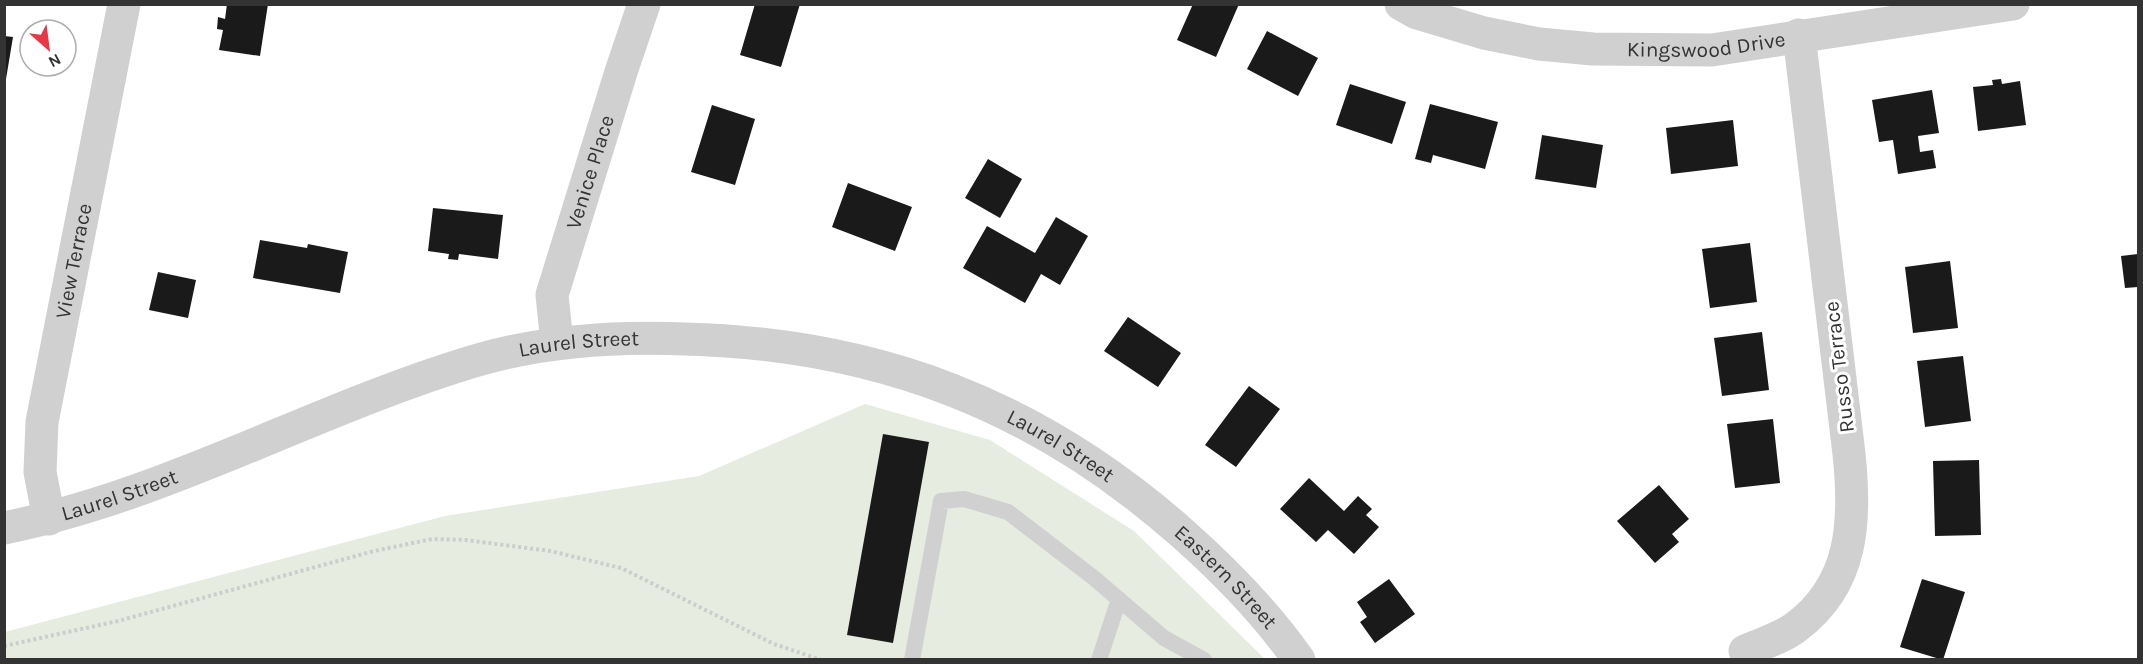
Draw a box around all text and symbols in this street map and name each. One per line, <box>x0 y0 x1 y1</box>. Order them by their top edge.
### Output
north arrow <box>18 18 78 78</box>
street label: Kingswood Drive <box>1627 27 1787 62</box>
text: N <box>45 50 64 72</box>
street label: Venice Place <box>561 112 619 232</box>
street label: View Terrace <box>51 201 97 321</box>
street label: Russo Terrace <box>1819 300 1859 434</box>
street label: Laurel Street <box>516 326 639 362</box>
street label: Laurel Street <box>1003 404 1119 487</box>
street label: Laurel Street <box>59 464 181 526</box>
street label: Eastern Street <box>1170 520 1282 634</box>

